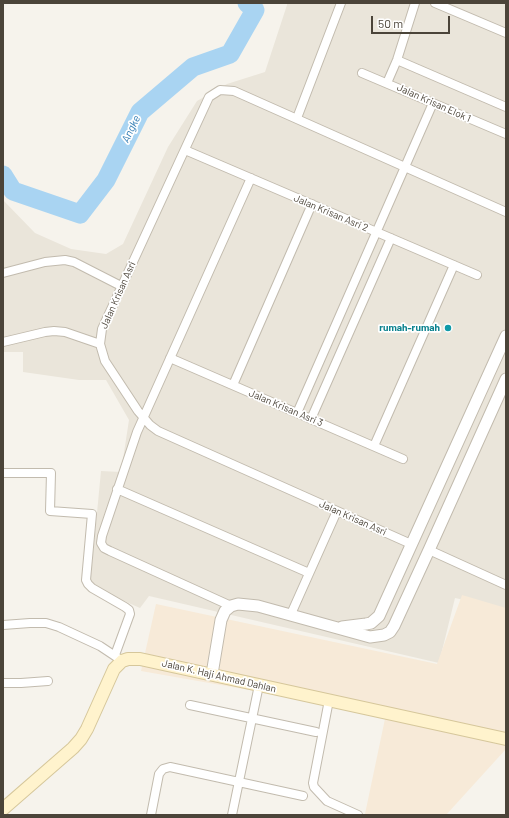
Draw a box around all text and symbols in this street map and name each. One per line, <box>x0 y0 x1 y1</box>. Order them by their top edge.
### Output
scale bar <box>373 8 452 34</box>
text: 50 m <box>378 16 403 30</box>
street label: Jalan Krisan Elok 1 <box>395 81 473 125</box>
water label: Angke <box>119 113 143 145</box>
street label: Jalan Krisan Asri 2 <box>292 192 370 234</box>
street label: Jalan Krisan Asri <box>98 260 138 330</box>
place label: rumah-rumah <box>379 322 440 334</box>
marker: rumah-rumah <box>443 323 453 333</box>
street label: Jalan Krisan Asri 3 <box>247 387 325 429</box>
street label: Jalan Krisan Asri <box>318 498 388 538</box>
street label: Jalan K. Haji Ahmad Dahlan <box>161 657 277 695</box>

